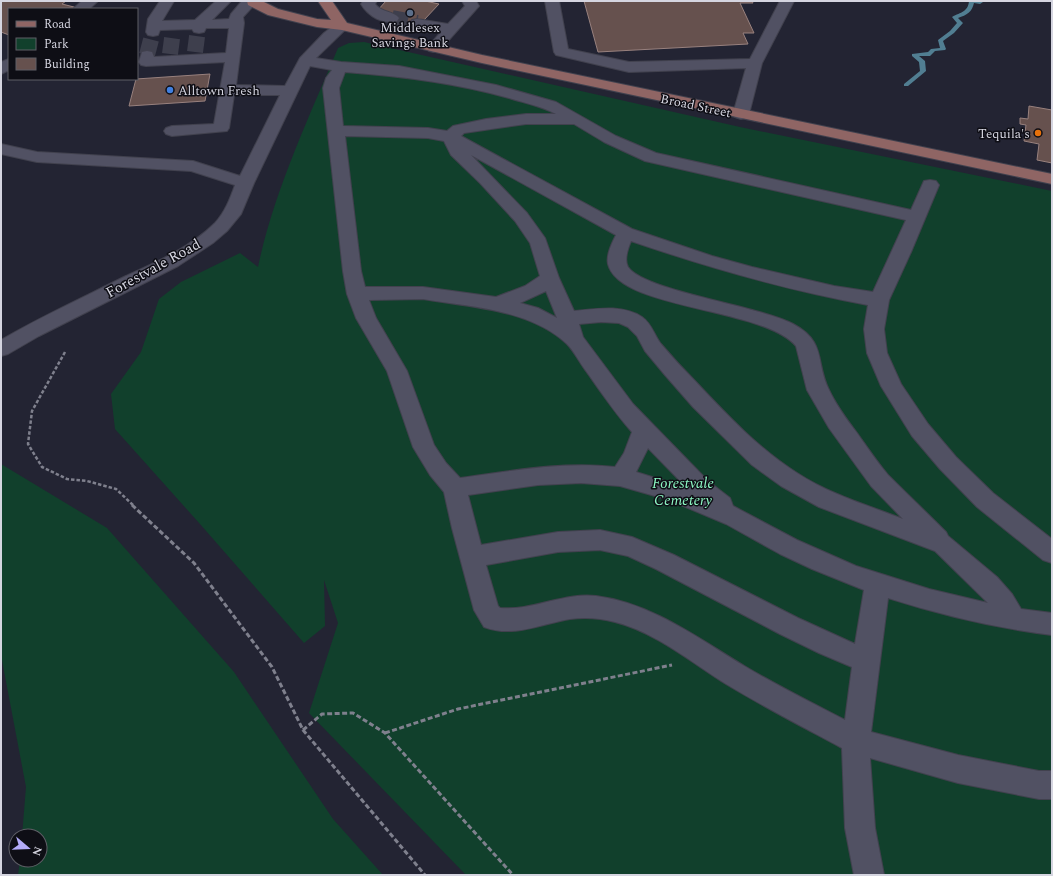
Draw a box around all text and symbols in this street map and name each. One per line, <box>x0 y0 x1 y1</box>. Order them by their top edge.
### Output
legend <box>8 8 138 80</box>
marker: Middlesex Savings Bank <box>405 8 415 18</box>
text: Road <box>44 15 71 34</box>
place label: Middlesex Savings Bank <box>372 18 448 53</box>
text: Park <box>44 35 69 54</box>
text: Building <box>44 55 90 74</box>
place label: Alltown Fresh <box>178 81 260 101</box>
marker: Alltown Fresh <box>165 85 175 95</box>
street label: Broad Street <box>659 89 733 123</box>
place label: Tequila's <box>978 124 1030 144</box>
marker: Tequila's <box>1033 128 1043 138</box>
street label: Forestvale Road <box>102 233 205 304</box>
park label: Forestvale Cemetery <box>652 472 714 512</box>
north arrow <box>8 828 48 868</box>
text: N <box>27 844 46 858</box>

